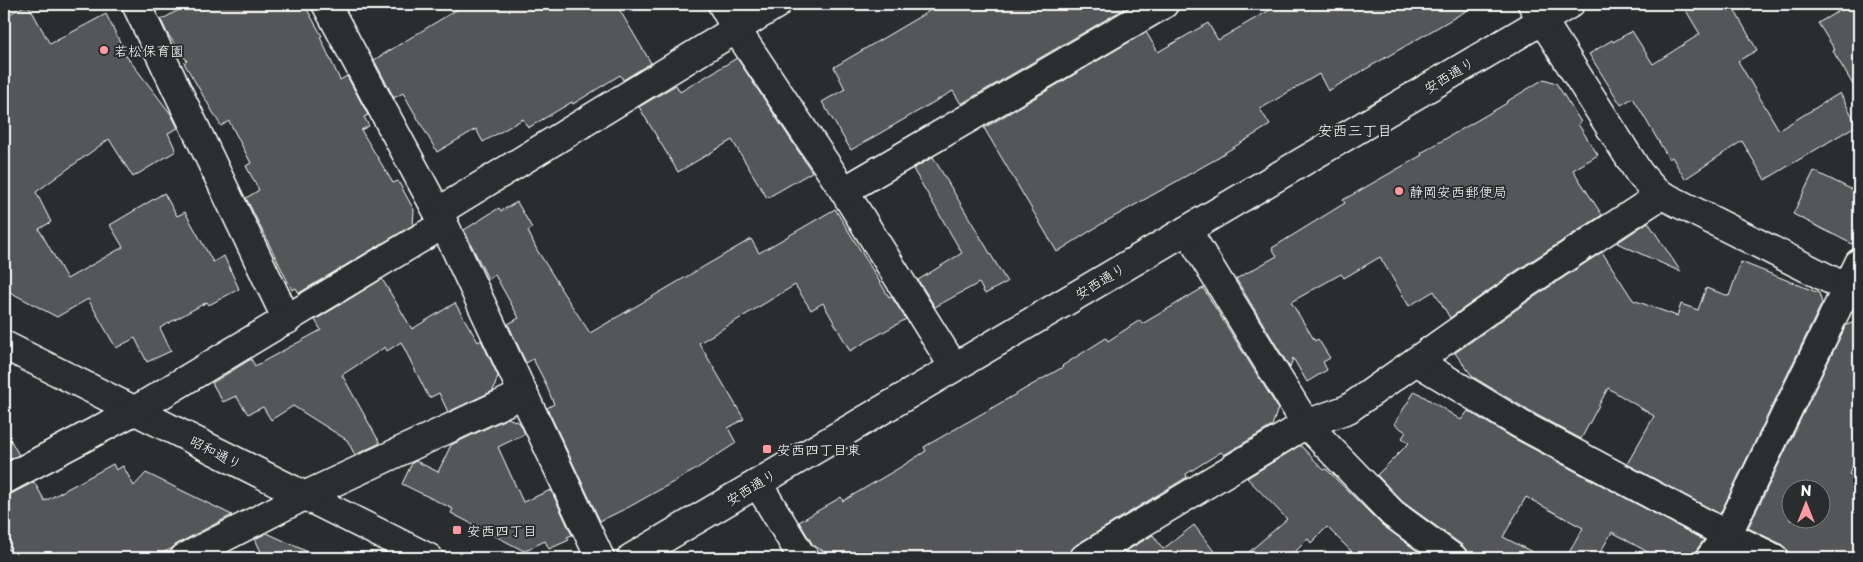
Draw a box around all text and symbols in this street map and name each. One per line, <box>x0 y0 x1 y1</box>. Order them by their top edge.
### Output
place label: 若松保育園 <box>114 40 184 61</box>
marker: 若松保育園 <box>98 44 110 56</box>
street label: 安西通り <box>1420 52 1478 98</box>
district label: 安西三丁目 <box>1317 118 1393 141</box>
place label: 静岡安西郵便局 <box>1409 181 1507 202</box>
marker: 静岡安西郵便局 <box>1393 185 1405 197</box>
street label: 安西通り <box>1071 258 1129 304</box>
street label: 昭和通り <box>186 430 246 474</box>
place label: 安西四丁目東 <box>777 439 861 460</box>
marker: 安西四丁目東 <box>761 443 773 455</box>
street label: 安西通り <box>722 464 780 510</box>
north arrow <box>1780 480 1830 530</box>
text: N <box>1800 480 1812 501</box>
place label: 安西四丁目 <box>467 520 537 541</box>
marker: 安西四丁目 <box>451 524 463 536</box>

